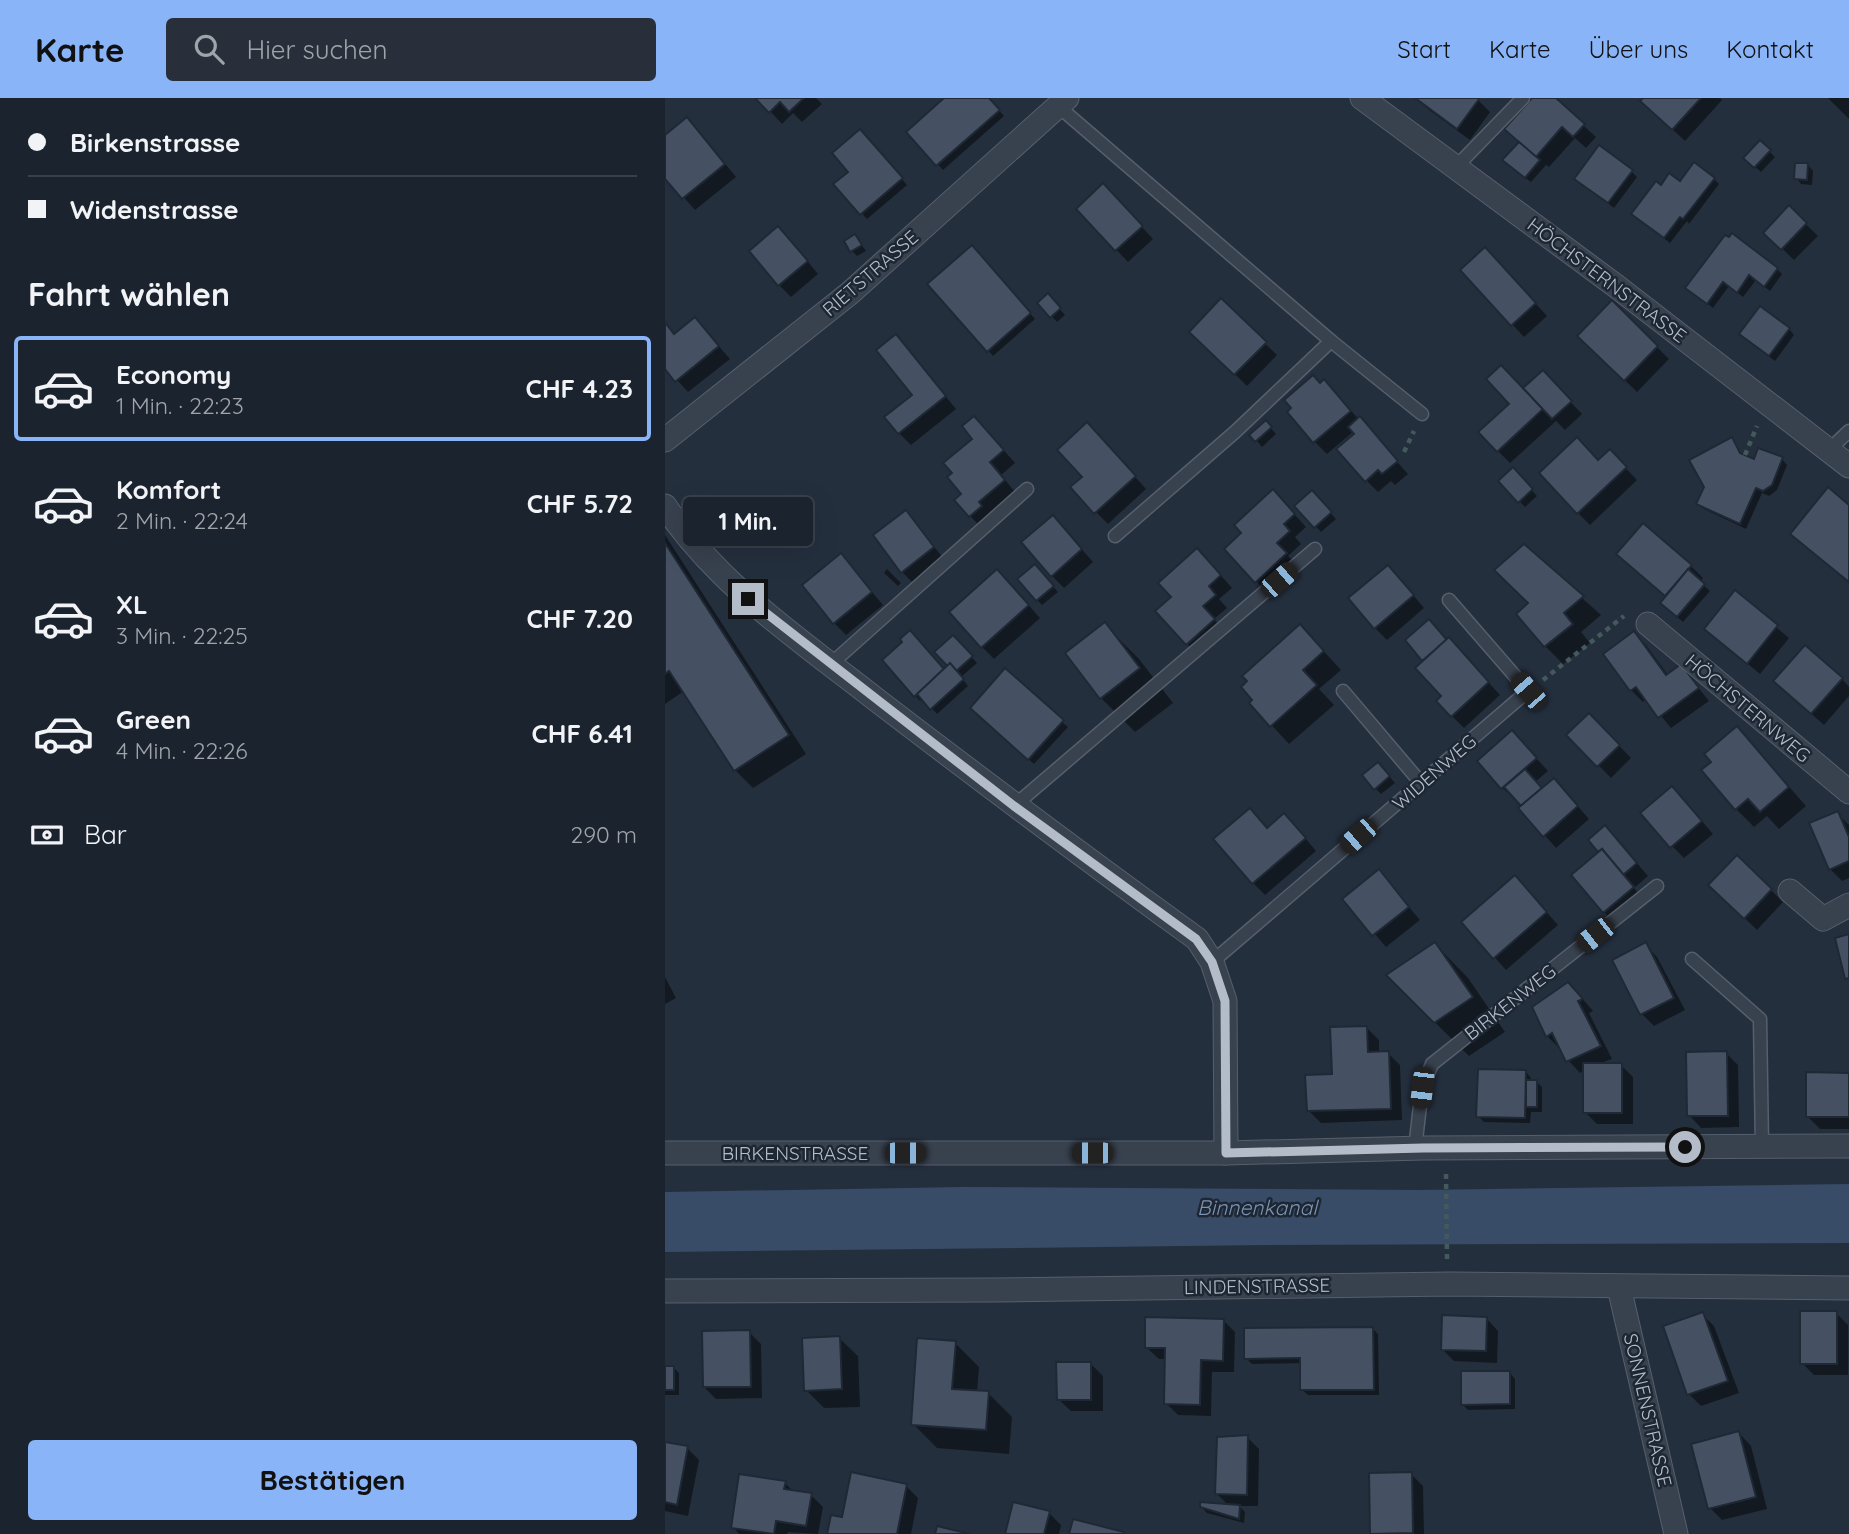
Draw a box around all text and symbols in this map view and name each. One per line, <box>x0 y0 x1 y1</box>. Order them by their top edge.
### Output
search box <box>166 18 656 81</box>
text: Karte <box>35 29 124 70</box>
icon: search <box>190 30 228 68</box>
text: Hier suchen <box>246 33 388 66</box>
text: Start <box>1397 34 1451 64</box>
text: Karte <box>1489 34 1550 64</box>
text: Über uns <box>1588 34 1688 64</box>
text: Kontakt <box>1726 34 1814 64</box>
text: Birkenstrasse <box>70 126 240 159</box>
text: Widenstrasse <box>70 193 239 226</box>
street label: HÖCHSTERNSTRASSE <box>1523 212 1691 348</box>
street label: RIETSTRASSE <box>817 225 923 321</box>
text: Fahrt wählen <box>28 274 230 314</box>
icon: car <box>32 357 95 420</box>
text: Economy <box>116 358 231 391</box>
text: CHF 4.23 <box>526 372 633 405</box>
text: 1 Min. · 22:23 <box>116 391 244 420</box>
icon: car <box>32 472 95 535</box>
text: Komfort <box>116 473 221 506</box>
text: CHF 5.72 <box>527 487 633 520</box>
callout: 1 Min. <box>683 498 813 546</box>
text: 2 Min. · 22:24 <box>116 506 248 535</box>
text: 1 Min. <box>718 507 778 536</box>
car <box>1257 558 1302 602</box>
route end <box>732 583 764 615</box>
icon: car <box>32 587 95 650</box>
text: XL <box>116 588 148 621</box>
text: CHF 7.20 <box>526 602 633 635</box>
text: 3 Min. · 22:25 <box>116 621 248 650</box>
street label: HÖCHSTERNWEG <box>1680 649 1816 767</box>
car <box>1507 668 1550 714</box>
icon: car <box>32 702 95 765</box>
text: Green <box>116 703 191 736</box>
text: CHF 6.41 <box>531 717 633 750</box>
street label: WIDENWEG <box>1387 729 1481 815</box>
text: 4 Min. · 22:26 <box>116 736 248 765</box>
car <box>1336 814 1381 858</box>
icon: cash <box>28 816 66 854</box>
text: Bar <box>84 818 127 851</box>
text: 290 m <box>570 820 637 849</box>
car <box>1572 914 1619 956</box>
street label: BIRKENWEG <box>1459 959 1561 1045</box>
car <box>1410 1066 1435 1110</box>
route start <box>1669 1131 1701 1163</box>
street label: BIRKENSTRASSE <box>722 1141 868 1165</box>
car <box>885 1143 927 1164</box>
car <box>1072 1143 1114 1164</box>
water label: Binnenkanal <box>1197 1194 1319 1220</box>
street label: LINDENSTRASSE <box>1184 1273 1330 1299</box>
street label: SONNENSTRASSE <box>1619 1331 1677 1489</box>
button: Bestätigen <box>28 1440 637 1520</box>

